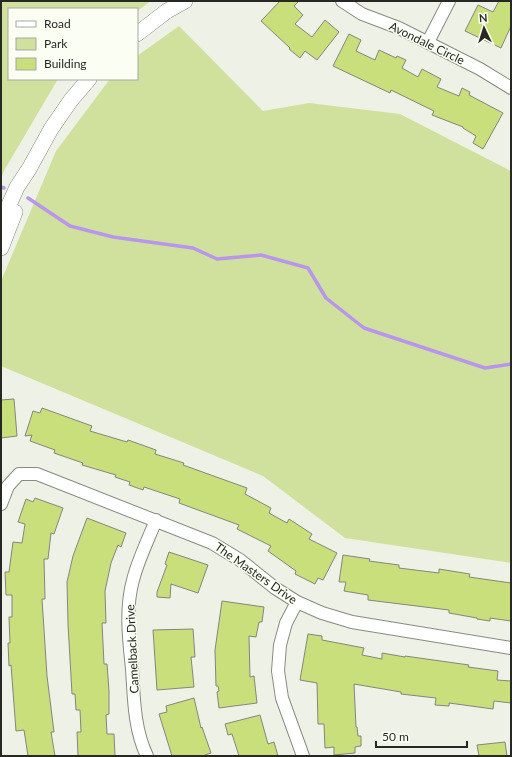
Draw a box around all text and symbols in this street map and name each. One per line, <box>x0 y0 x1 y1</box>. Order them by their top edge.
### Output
legend <box>8 8 138 80</box>
north arrow <box>464 8 504 48</box>
text: N <box>479 11 488 24</box>
text: Road <box>44 16 71 31</box>
street label: Avondale Circle <box>387 18 467 68</box>
text: Park <box>44 36 68 51</box>
text: Building <box>44 56 87 71</box>
street label: The Masters Drive <box>212 539 300 607</box>
street label: Camelback Drive <box>122 604 142 694</box>
scale bar <box>376 723 467 749</box>
text: 50 m <box>382 729 409 744</box>

